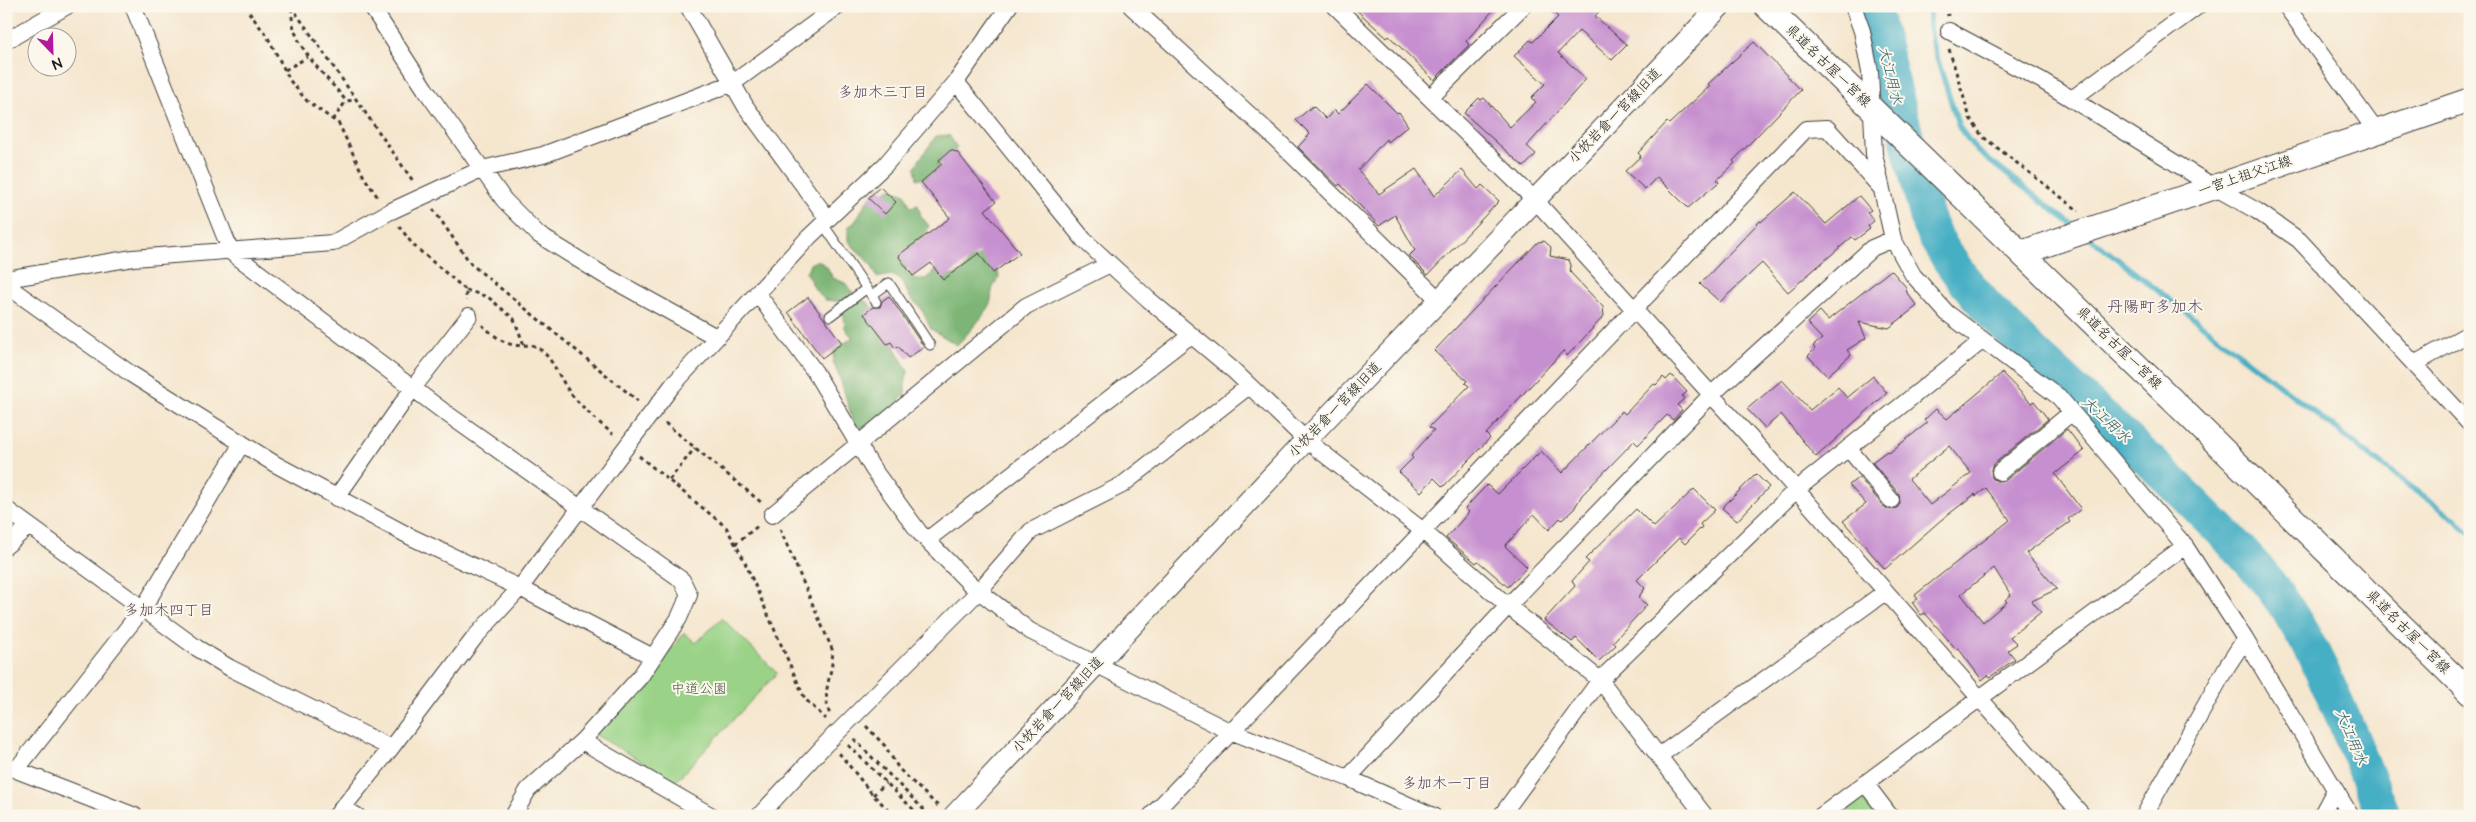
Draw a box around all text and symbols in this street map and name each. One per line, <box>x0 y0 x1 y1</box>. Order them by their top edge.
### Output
street label: 県道名古屋一宮線 <box>1781 20 1875 112</box>
north arrow <box>28 28 78 78</box>
water label: 大江用水 <box>1873 43 1907 107</box>
text: N <box>49 52 65 74</box>
street label: 小牧岩倉一宮線旧道 <box>1564 64 1666 168</box>
district label: 多加木三丁目 <box>838 82 928 103</box>
street label: 一宮上祖父江線 <box>2195 151 2295 201</box>
district label: 丹陽町多加木 <box>2107 296 2203 318</box>
street label: 県道名古屋一宮線 <box>2072 302 2166 394</box>
street label: 小牧岩倉一宮線旧道 <box>1284 358 1386 462</box>
water label: 大江用水 <box>2077 392 2135 448</box>
street label: 県道名古屋一宮線 <box>2361 585 2455 679</box>
district label: 多加木四丁目 <box>124 600 214 621</box>
street label: 小牧岩倉一宮線旧道 <box>1008 652 1108 758</box>
park label: 中道公園 <box>671 679 727 699</box>
water label: 大江用水 <box>2330 705 2372 769</box>
district label: 多加木一丁目 <box>1402 773 1492 794</box>

